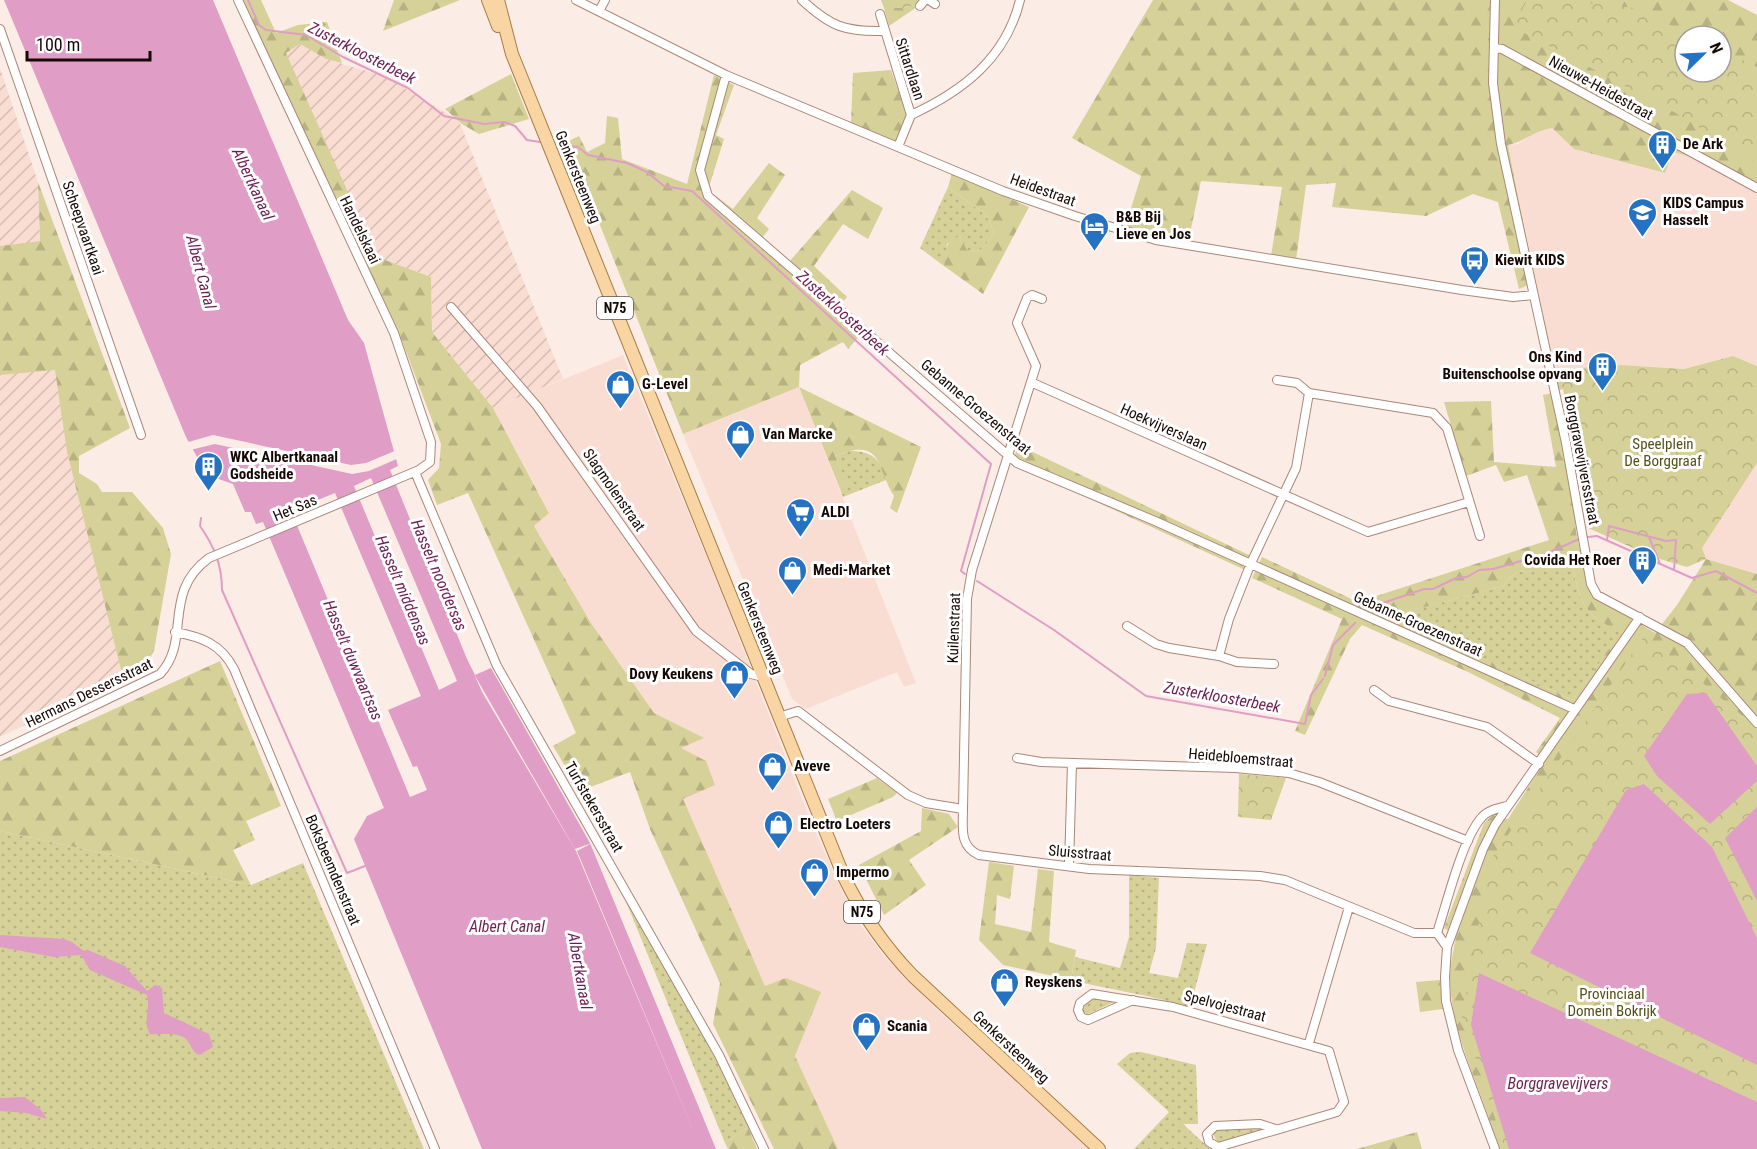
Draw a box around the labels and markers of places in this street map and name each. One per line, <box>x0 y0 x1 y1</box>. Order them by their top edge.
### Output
building icon: De Ark <box>1646 128 1678 170</box>
place label: De Ark <box>1683 135 1724 153</box>
place label: KIDS Campus Hasselt <box>1663 194 1744 229</box>
school or university icon: KIDS Campus Hasselt <box>1626 196 1658 238</box>
place label: B&B Bij Lieve en Jos <box>1116 208 1191 243</box>
hotel icon: B&B Bij Lieve en Jos <box>1079 210 1111 252</box>
bus stop icon: Kiewit KIDS <box>1458 244 1490 286</box>
place label: Kiewit KIDS <box>1495 251 1565 269</box>
place label: Ons Kind Buitenschoolse opvang <box>1443 348 1582 383</box>
building icon: Ons Kind Buitenschoolse opvang <box>1587 350 1619 392</box>
shop icon: G-Level <box>605 368 637 410</box>
place label: G-Level <box>642 375 688 393</box>
shop icon: Van Marcke <box>725 418 757 460</box>
place label: Van Marcke <box>762 425 833 443</box>
place label: WKC Albertkanaal Godsheide <box>230 448 338 483</box>
building icon: WKC Albertkanaal Godsheide <box>193 450 225 492</box>
supermarket icon: ALDI <box>784 496 816 538</box>
place label: ALDI <box>821 503 850 521</box>
building icon: Covida Het Roer <box>1626 544 1658 586</box>
place label: Covida Het Roer <box>1524 551 1621 569</box>
shop icon: Medi-Market <box>776 554 808 596</box>
place label: Medi-Market <box>813 561 891 579</box>
shop icon: Dovy Keukens <box>718 658 750 700</box>
place label: Dovy Keukens <box>629 665 713 683</box>
shop icon: Aveve <box>757 750 789 792</box>
place label: Aveve <box>794 757 830 775</box>
shop icon: Electro Loeters <box>763 808 795 850</box>
place label: Electro Loeters <box>800 815 891 833</box>
shop icon: Impermo <box>799 856 831 898</box>
place label: Impermo <box>836 863 889 881</box>
shop icon: Reyskens <box>988 966 1020 1008</box>
place label: Reyskens <box>1025 973 1082 991</box>
shop icon: Scania <box>850 1010 882 1052</box>
place label: Scania <box>887 1017 927 1035</box>

